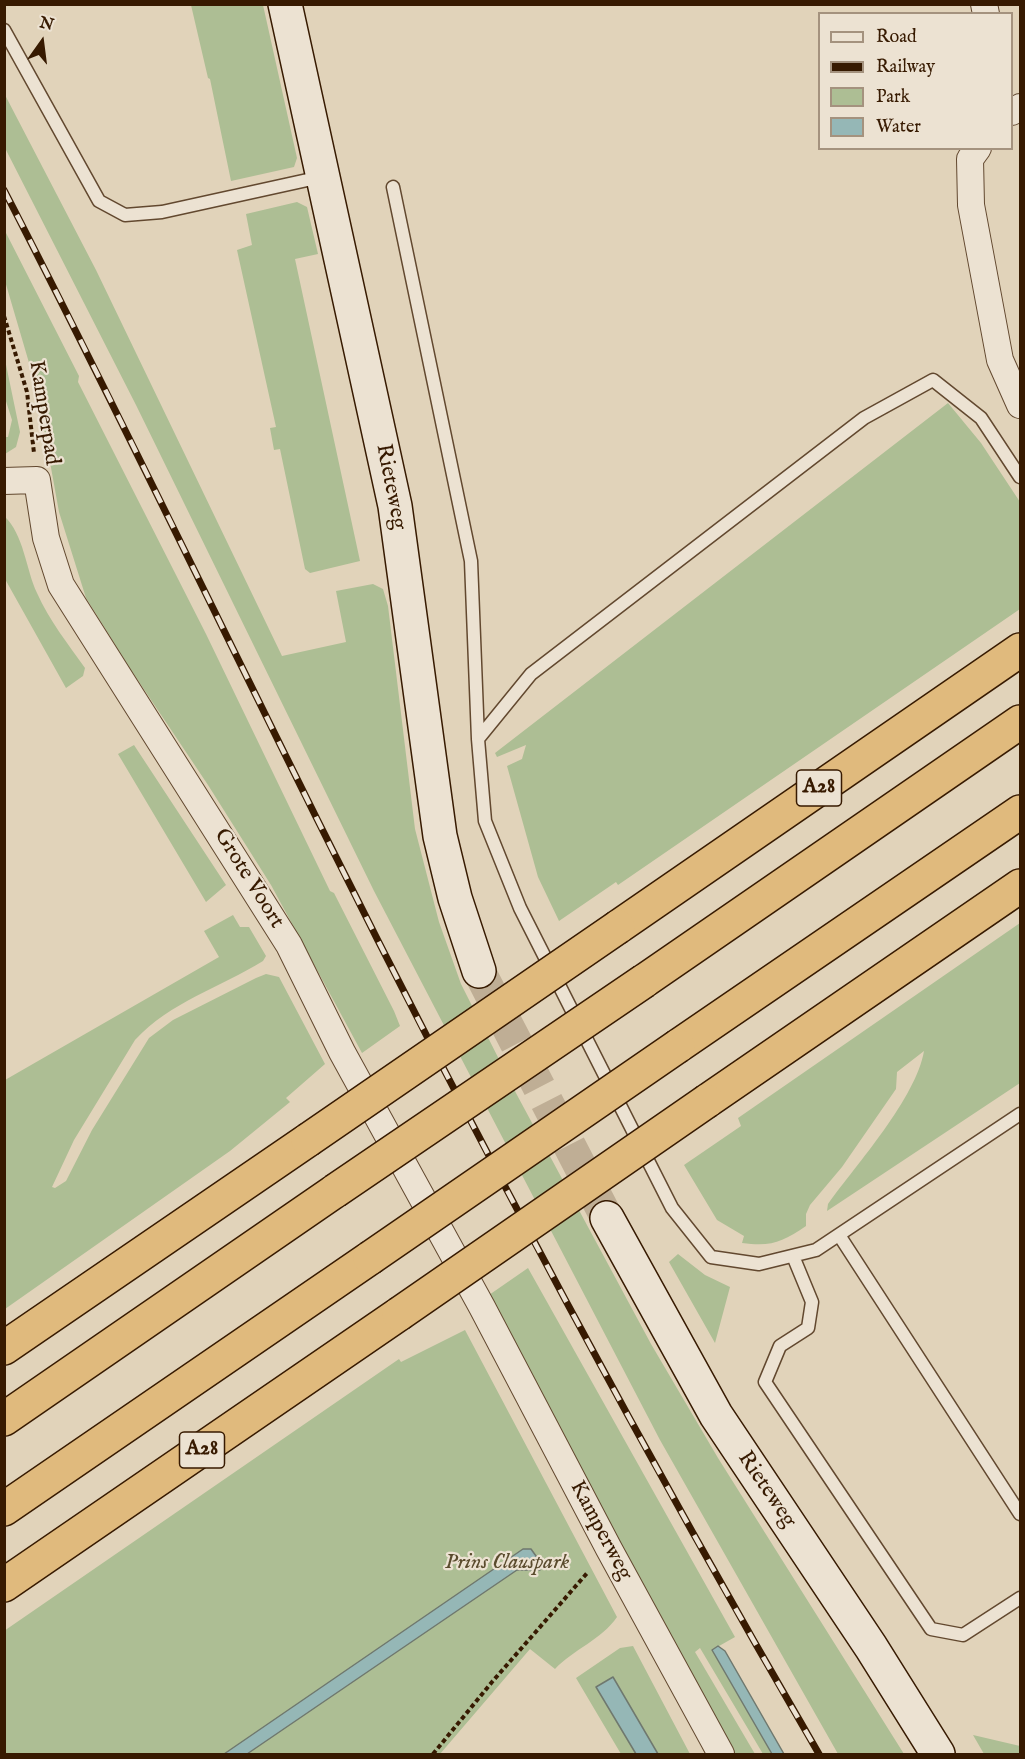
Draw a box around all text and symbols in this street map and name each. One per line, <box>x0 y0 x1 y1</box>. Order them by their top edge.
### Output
north arrow <box>12 12 72 72</box>
legend <box>818 12 1013 150</box>
text: N <box>37 13 55 36</box>
text: Road <box>876 26 917 49</box>
text: Railway <box>876 56 935 79</box>
text: Park <box>876 86 910 109</box>
text: Water <box>876 116 921 139</box>
street label: Kamperpad <box>22 359 64 467</box>
street label: Rieteweg <box>369 442 411 532</box>
road number: A28 <box>796 770 842 806</box>
street label: Grote Voort <box>207 824 289 934</box>
road number: A28 <box>180 1432 224 1468</box>
street label: Rieteweg <box>731 1447 801 1533</box>
street label: Kamperweg <box>563 1477 637 1585</box>
park label: Prins Clauspark <box>445 1550 569 1576</box>

